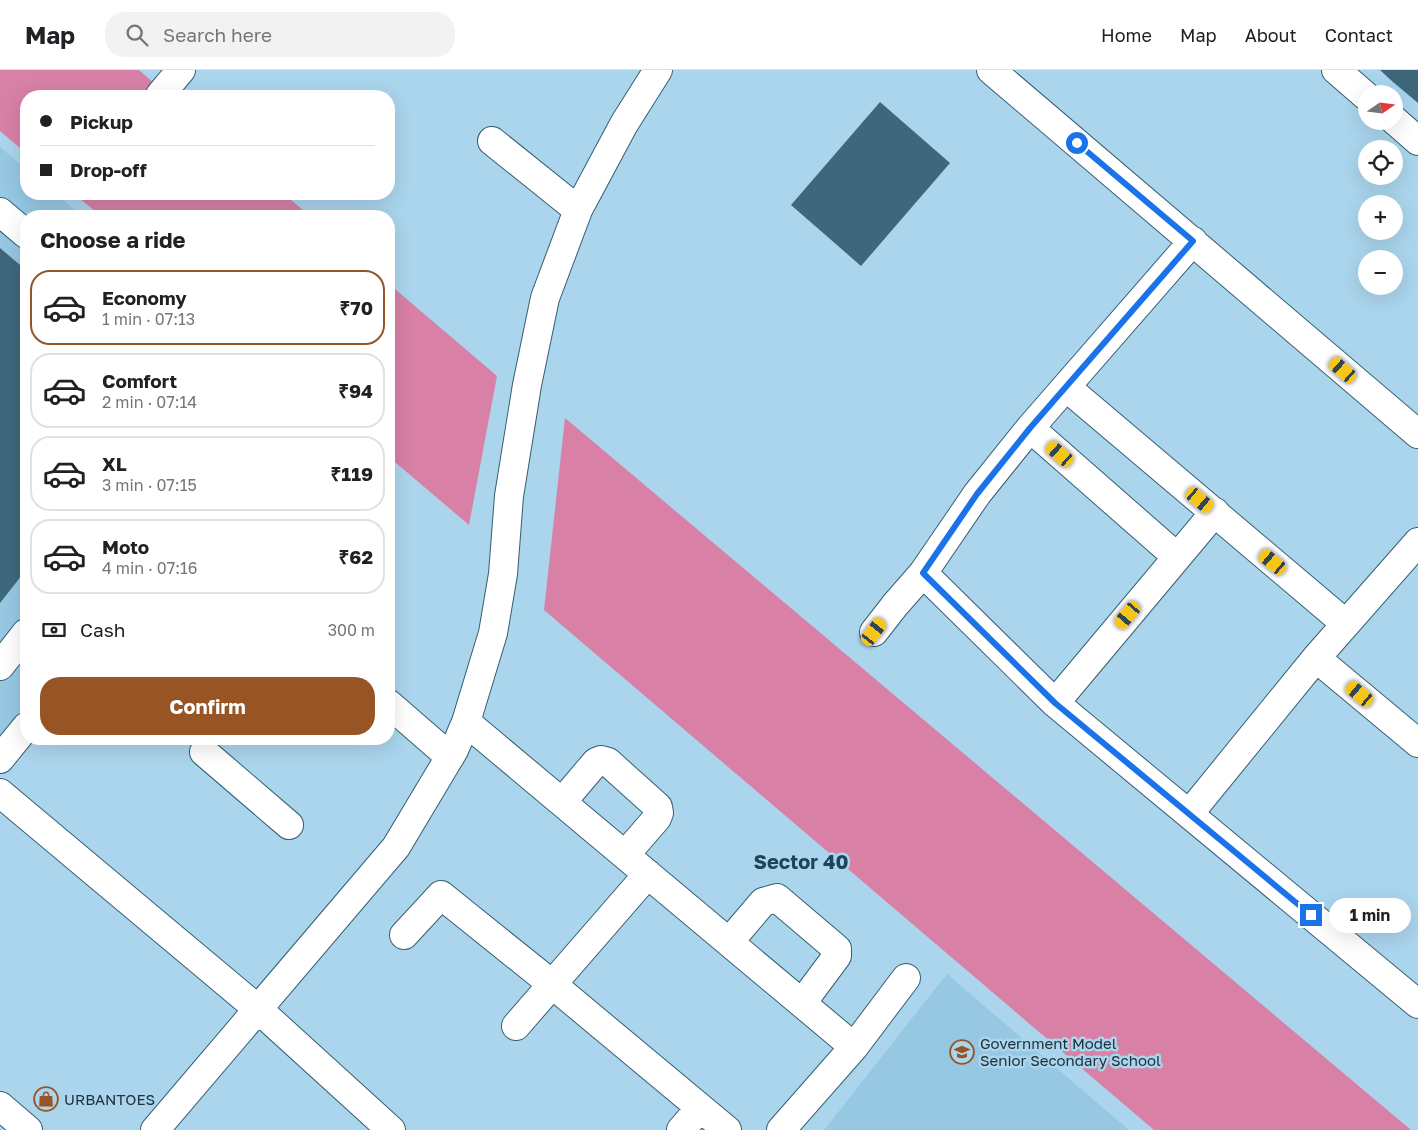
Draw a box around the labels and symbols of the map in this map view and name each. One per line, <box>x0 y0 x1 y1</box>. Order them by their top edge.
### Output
north arrow <box>1358 85 1402 130</box>
route start <box>1066 132 1088 154</box>
car <box>1326 354 1359 386</box>
car <box>1043 438 1076 470</box>
car <box>1183 485 1216 515</box>
car <box>1256 547 1289 577</box>
car <box>1112 599 1143 631</box>
car <box>858 616 889 648</box>
car <box>1343 679 1376 709</box>
district label: Sector 40 <box>754 849 849 873</box>
callout: 1 min <box>1328 898 1411 932</box>
route end <box>1300 904 1322 926</box>
place label: Government Model Senior Secondary School <box>980 1034 1161 1069</box>
school or university icon: Government Model Senior Secondary School <box>949 1039 975 1065</box>
shop icon: URBANTOES <box>33 1086 59 1112</box>
place label: URBANTOES <box>64 1090 155 1108</box>

